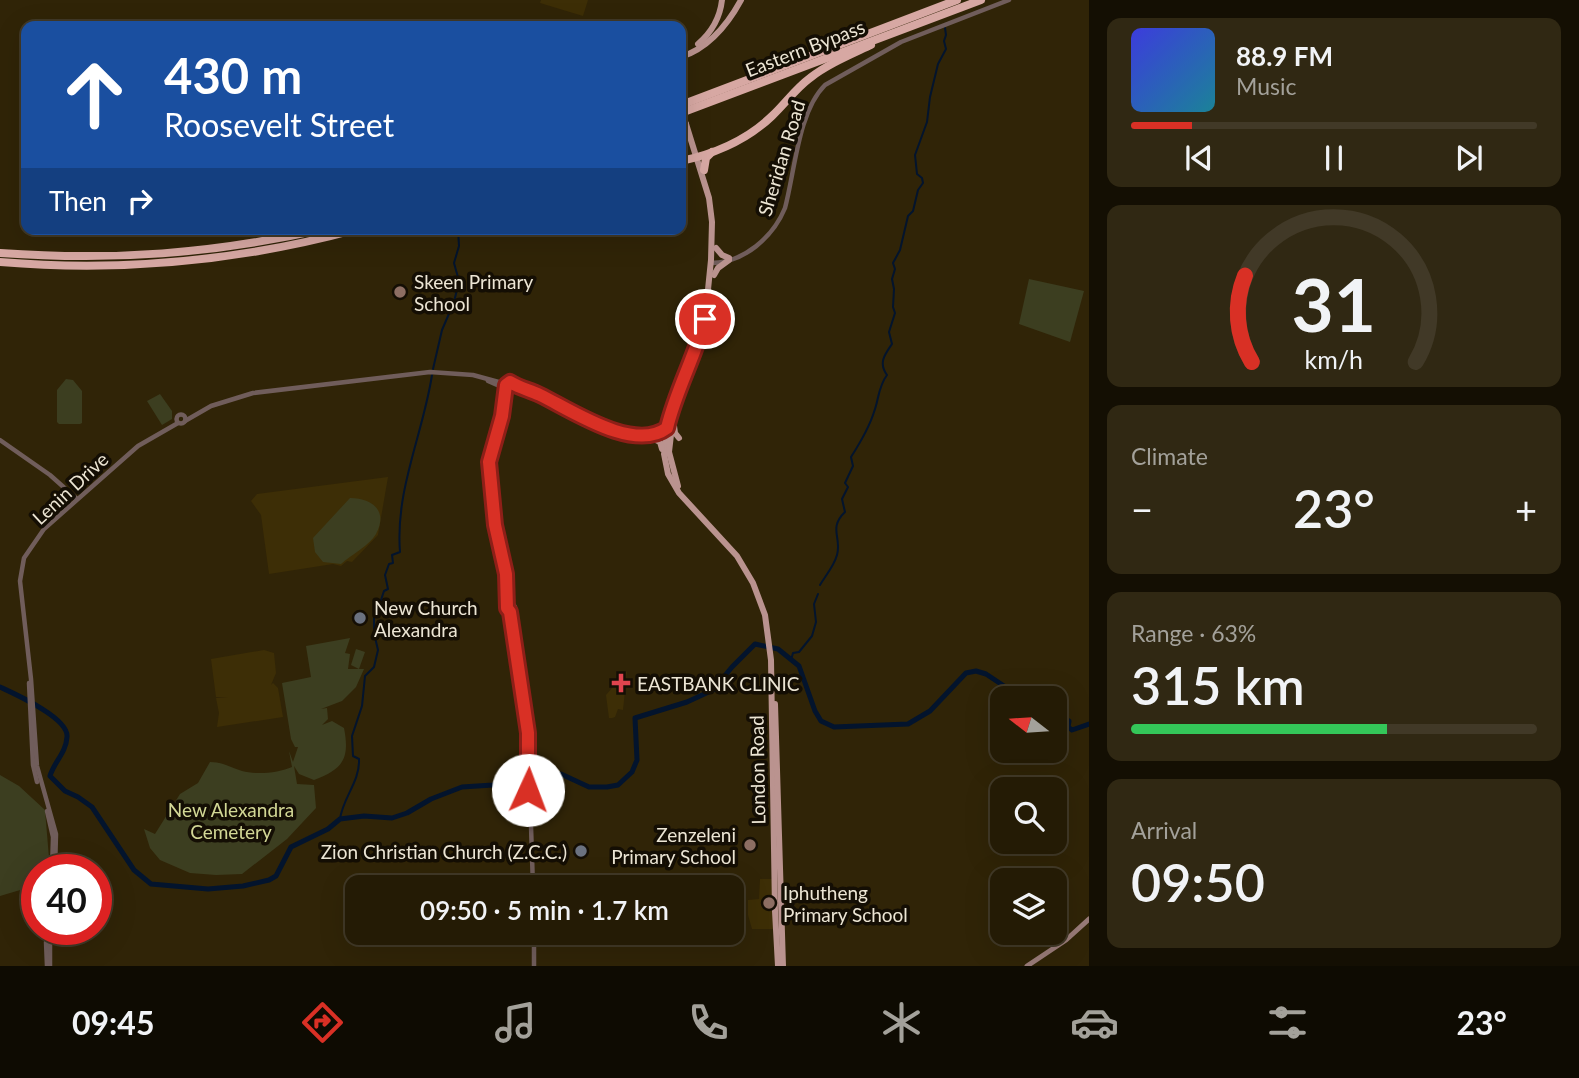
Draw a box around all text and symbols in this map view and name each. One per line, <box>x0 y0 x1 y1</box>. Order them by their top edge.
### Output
street label: Eastern Bypass <box>742 15 868 81</box>
text: 88.9 FM <box>1236 40 1333 72</box>
text: 430 m <box>164 46 302 104</box>
icon: ahead <box>49 49 140 140</box>
text: Music <box>1236 72 1296 100</box>
street label: Sheridan Road <box>752 97 810 219</box>
text: Roosevelt Street <box>164 105 394 144</box>
icon: previous <box>1180 139 1218 177</box>
icon: pause <box>1315 139 1353 177</box>
icon: next <box>1450 139 1488 177</box>
icon: right <box>121 182 159 220</box>
text: Then <box>49 185 107 217</box>
text: 31 <box>1292 260 1376 348</box>
place label: Skeen Primary School <box>414 270 533 315</box>
marker: Skeen Primary School <box>392 284 408 300</box>
pin <box>675 289 735 349</box>
icon: arrive <box>686 300 724 338</box>
text: km/h <box>1305 344 1363 374</box>
text: Climate <box>1131 442 1208 470</box>
street label: Lenin Drive <box>27 447 113 529</box>
text: 23° <box>1293 477 1375 539</box>
text: − <box>1131 486 1153 532</box>
text: + <box>1515 486 1537 532</box>
place label: New Church Alexandra <box>374 596 478 641</box>
marker: New Church Alexandra <box>352 610 368 626</box>
text: Range · 63% <box>1131 619 1256 647</box>
text: 315 km <box>1131 654 1305 716</box>
place label: EASTBANK CLINIC <box>637 672 800 695</box>
marker: EASTBANK CLINIC <box>611 673 631 693</box>
north arrow <box>990 686 1068 763</box>
map controls <box>990 686 1067 945</box>
street label: London Road <box>745 715 769 825</box>
position arrow <box>491 753 565 827</box>
button: search <box>990 777 1067 854</box>
park label: New Alexandra Cemetery <box>168 798 294 843</box>
text: Arrival <box>1131 816 1197 844</box>
place label: Zenzeleni Primary School <box>611 823 736 868</box>
marker: Zenzeleni Primary School <box>742 837 758 853</box>
place label: Zion Christian Church (Z.C.C.) <box>321 840 567 863</box>
marker: Zion Christian Church (Z.C.C.) <box>573 843 589 859</box>
text: 09:50 <box>1131 851 1265 913</box>
speed limit sign: 40 <box>21 854 112 945</box>
button: layers <box>990 868 1067 945</box>
place label: Iphutheng Primary School <box>783 881 908 926</box>
text: 09:50 · 5 min · 1.7 km <box>420 894 669 926</box>
marker: Iphutheng Primary School <box>761 895 777 911</box>
icon: directions <box>298 998 347 1047</box>
icon: music <box>491 998 540 1047</box>
icon: phone <box>684 998 733 1047</box>
icon: climate <box>877 998 926 1047</box>
icon: car <box>1070 998 1119 1047</box>
icon: filters <box>1263 998 1312 1047</box>
text: 09:45 <box>72 1003 154 1042</box>
text: 23° <box>1456 1003 1507 1042</box>

